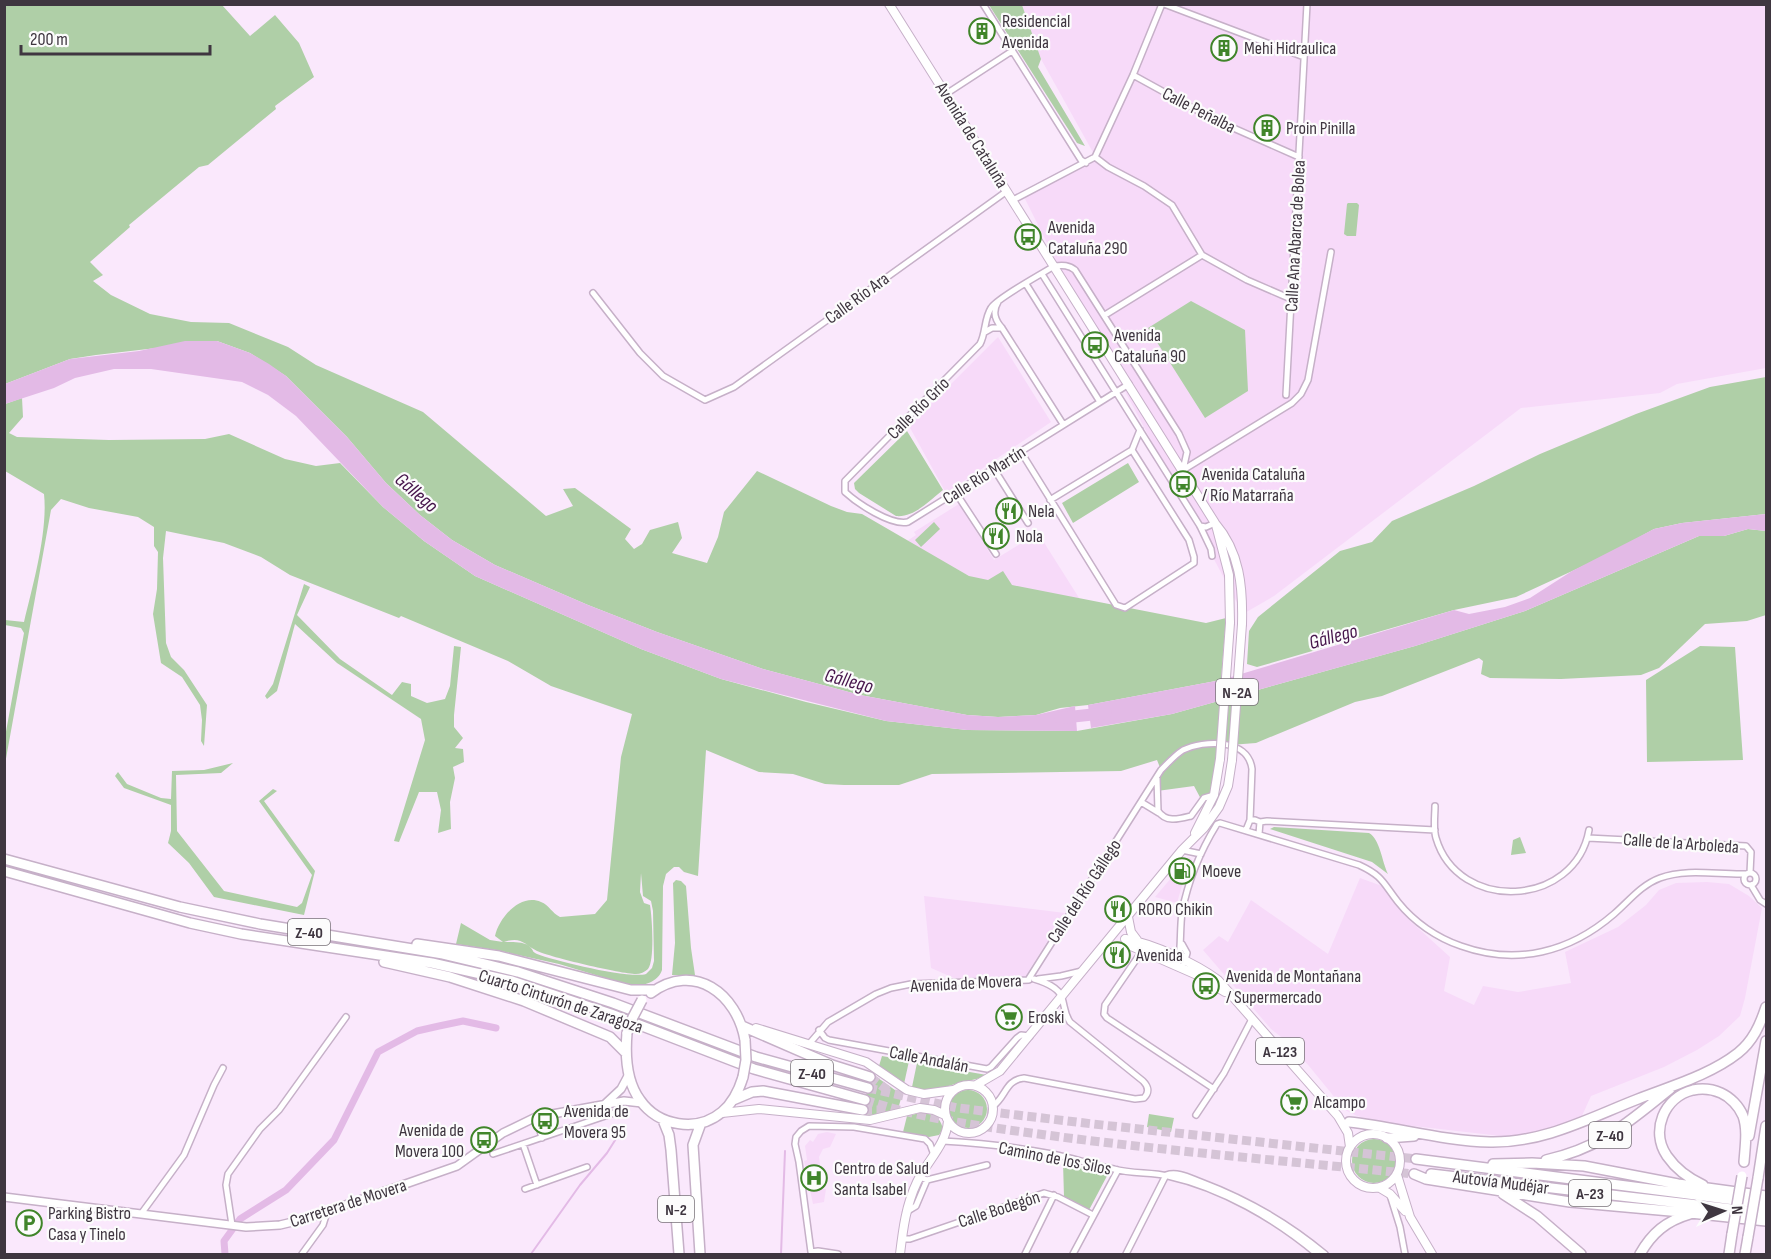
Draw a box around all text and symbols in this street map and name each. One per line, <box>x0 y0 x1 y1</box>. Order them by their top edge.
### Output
place label: Residencial Avenida <box>1001 11 1070 53</box>
building icon: Residencial Avenida <box>967 16 997 46</box>
scale bar <box>21 18 210 56</box>
text: 200 m <box>30 29 68 50</box>
building icon: Mehi Hidraulica <box>1209 33 1239 63</box>
place label: Mehi Hidraulica <box>1244 38 1336 59</box>
street label: Avenida de Cataluña <box>930 78 1012 192</box>
street label: Calle Peñalba <box>1159 83 1239 138</box>
building icon: Proin Pinilla <box>1252 113 1282 143</box>
place label: Proin Pinilla <box>1286 118 1356 139</box>
street label: Calle Ana Abarca de Bolea <box>1281 159 1310 313</box>
place label: Avenida Cataluña 290 <box>1047 217 1127 259</box>
bus stop icon: Avenida Cataluña 290 <box>1013 222 1043 252</box>
street label: Calle Río Ara <box>821 268 893 329</box>
place label: Avenida Cataluña 90 <box>1113 325 1186 367</box>
bus stop icon: Avenida Cataluña 90 <box>1080 330 1110 360</box>
street label: Calle Río Grío <box>883 373 954 444</box>
street label: Calle Río Martín <box>939 442 1030 509</box>
place label: Avenida Cataluña / Río Matarraña <box>1201 464 1305 506</box>
water label: Gállego <box>390 468 443 518</box>
bus stop icon: Avenida Cataluña / Río Matarraña <box>1168 469 1198 499</box>
restaurant icon: Nela <box>994 496 1024 526</box>
place label: Nela <box>1028 501 1055 522</box>
restaurant icon: Nola <box>981 521 1011 551</box>
place label: Nola <box>1016 526 1043 547</box>
water label: Gállego <box>1306 619 1360 655</box>
water label: Gállego <box>822 663 876 699</box>
road number: N-2A <box>1216 679 1258 705</box>
street label: Calle de la Arboleda <box>1622 829 1740 858</box>
street label: Calle del Río Gállego <box>1043 835 1126 947</box>
fuel station icon: Moeve <box>1167 856 1197 886</box>
place label: Moeve <box>1202 861 1241 882</box>
restaurant icon: RORO Chikin <box>1103 894 1133 924</box>
place label: RORO Chikin <box>1138 899 1213 920</box>
road number: Z-40 <box>288 919 330 945</box>
restaurant icon: Avenida <box>1102 940 1132 970</box>
place label: Avenida <box>1135 945 1183 966</box>
street label: Cuarto Cinturón de Zaragoza <box>476 965 646 1038</box>
place label: Avenida de Montañana / Supermercado <box>1225 966 1361 1008</box>
street label: Avenida de Movera <box>909 970 1022 997</box>
bus stop icon: Avenida de Montañana / Supermercado <box>1191 971 1221 1001</box>
supermarket icon: Eroski <box>994 1002 1024 1032</box>
place label: Eroski <box>1028 1007 1064 1028</box>
road number: A-123 <box>1256 1038 1304 1064</box>
street label: Calle Andalán <box>887 1042 970 1077</box>
road number: Z-40 <box>791 1060 833 1086</box>
supermarket icon: Alcampo <box>1279 1087 1309 1117</box>
place label: Alcampo <box>1313 1092 1366 1113</box>
place label: Avenida de Movera 95 <box>563 1101 629 1143</box>
bus stop icon: Avenida de Movera 95 <box>530 1106 560 1136</box>
place label: Avenida de Movera 100 <box>395 1120 464 1162</box>
road number: Z-40 <box>1589 1122 1631 1148</box>
bus stop icon: Avenida de Movera 100 <box>469 1125 499 1155</box>
street label: Camino de los Silos <box>997 1137 1113 1180</box>
place label: Centro de Salud Santa Isabel <box>834 1158 929 1200</box>
hospital icon: Centro de Salud Santa Isabel <box>799 1163 829 1193</box>
street label: Autovía Mudéjar <box>1451 1166 1550 1199</box>
street label: Carretera de Movera <box>287 1175 409 1232</box>
road number: A-23 <box>1569 1180 1611 1206</box>
north arrow <box>1693 1181 1753 1241</box>
street label: Calle Bodegón <box>956 1186 1043 1233</box>
road number: N-2 <box>658 1196 694 1222</box>
place label: Parking Bistro Casa y Tinelo <box>48 1203 131 1245</box>
text: N <box>1727 1206 1746 1215</box>
parking icon: Parking Bistro Casa y Tinelo <box>14 1208 44 1238</box>

